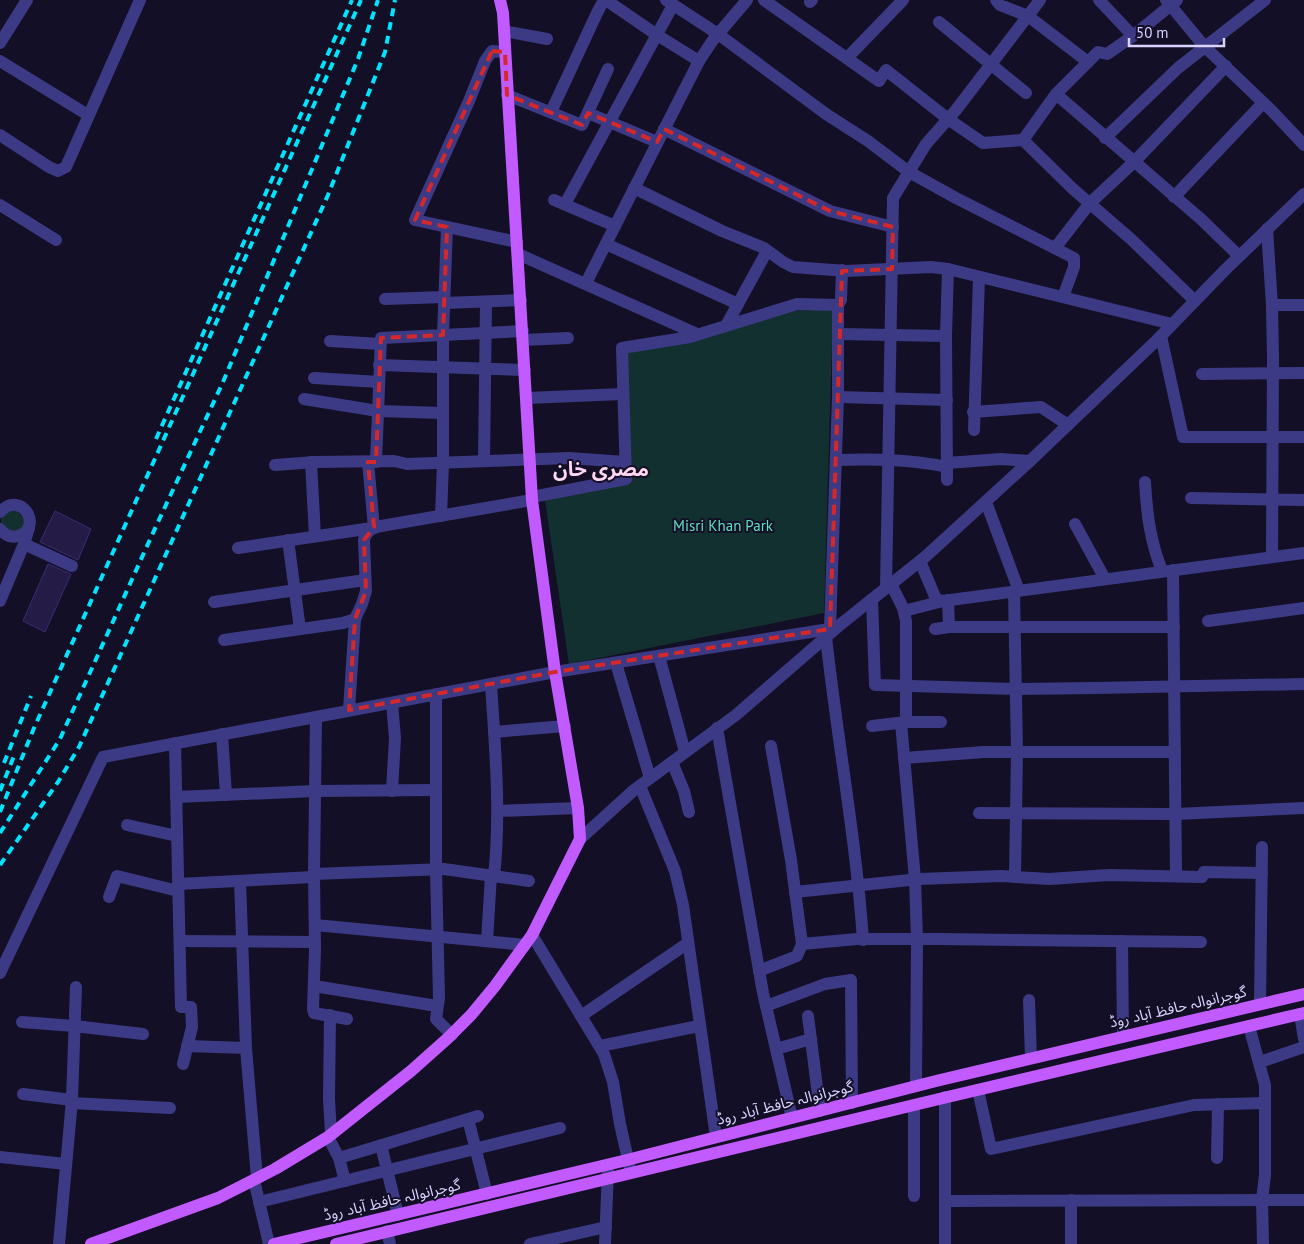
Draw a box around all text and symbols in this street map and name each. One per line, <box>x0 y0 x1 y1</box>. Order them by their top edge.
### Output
scale bar <box>1129 15 1224 47</box>
text: 50 m <box>1136 23 1169 42</box>
district label: مصری خان <box>553 456 649 482</box>
park label: Misri Khan Park <box>673 516 774 535</box>
street label: گوجرانوالہ حافظ آباد روڈ <box>1108 981 1249 1031</box>
street label: گوجرانوالہ حافظ آباد روڈ <box>715 1076 856 1129</box>
street label: گوجرانوالہ حافظ آباد روڈ <box>322 1174 463 1224</box>

